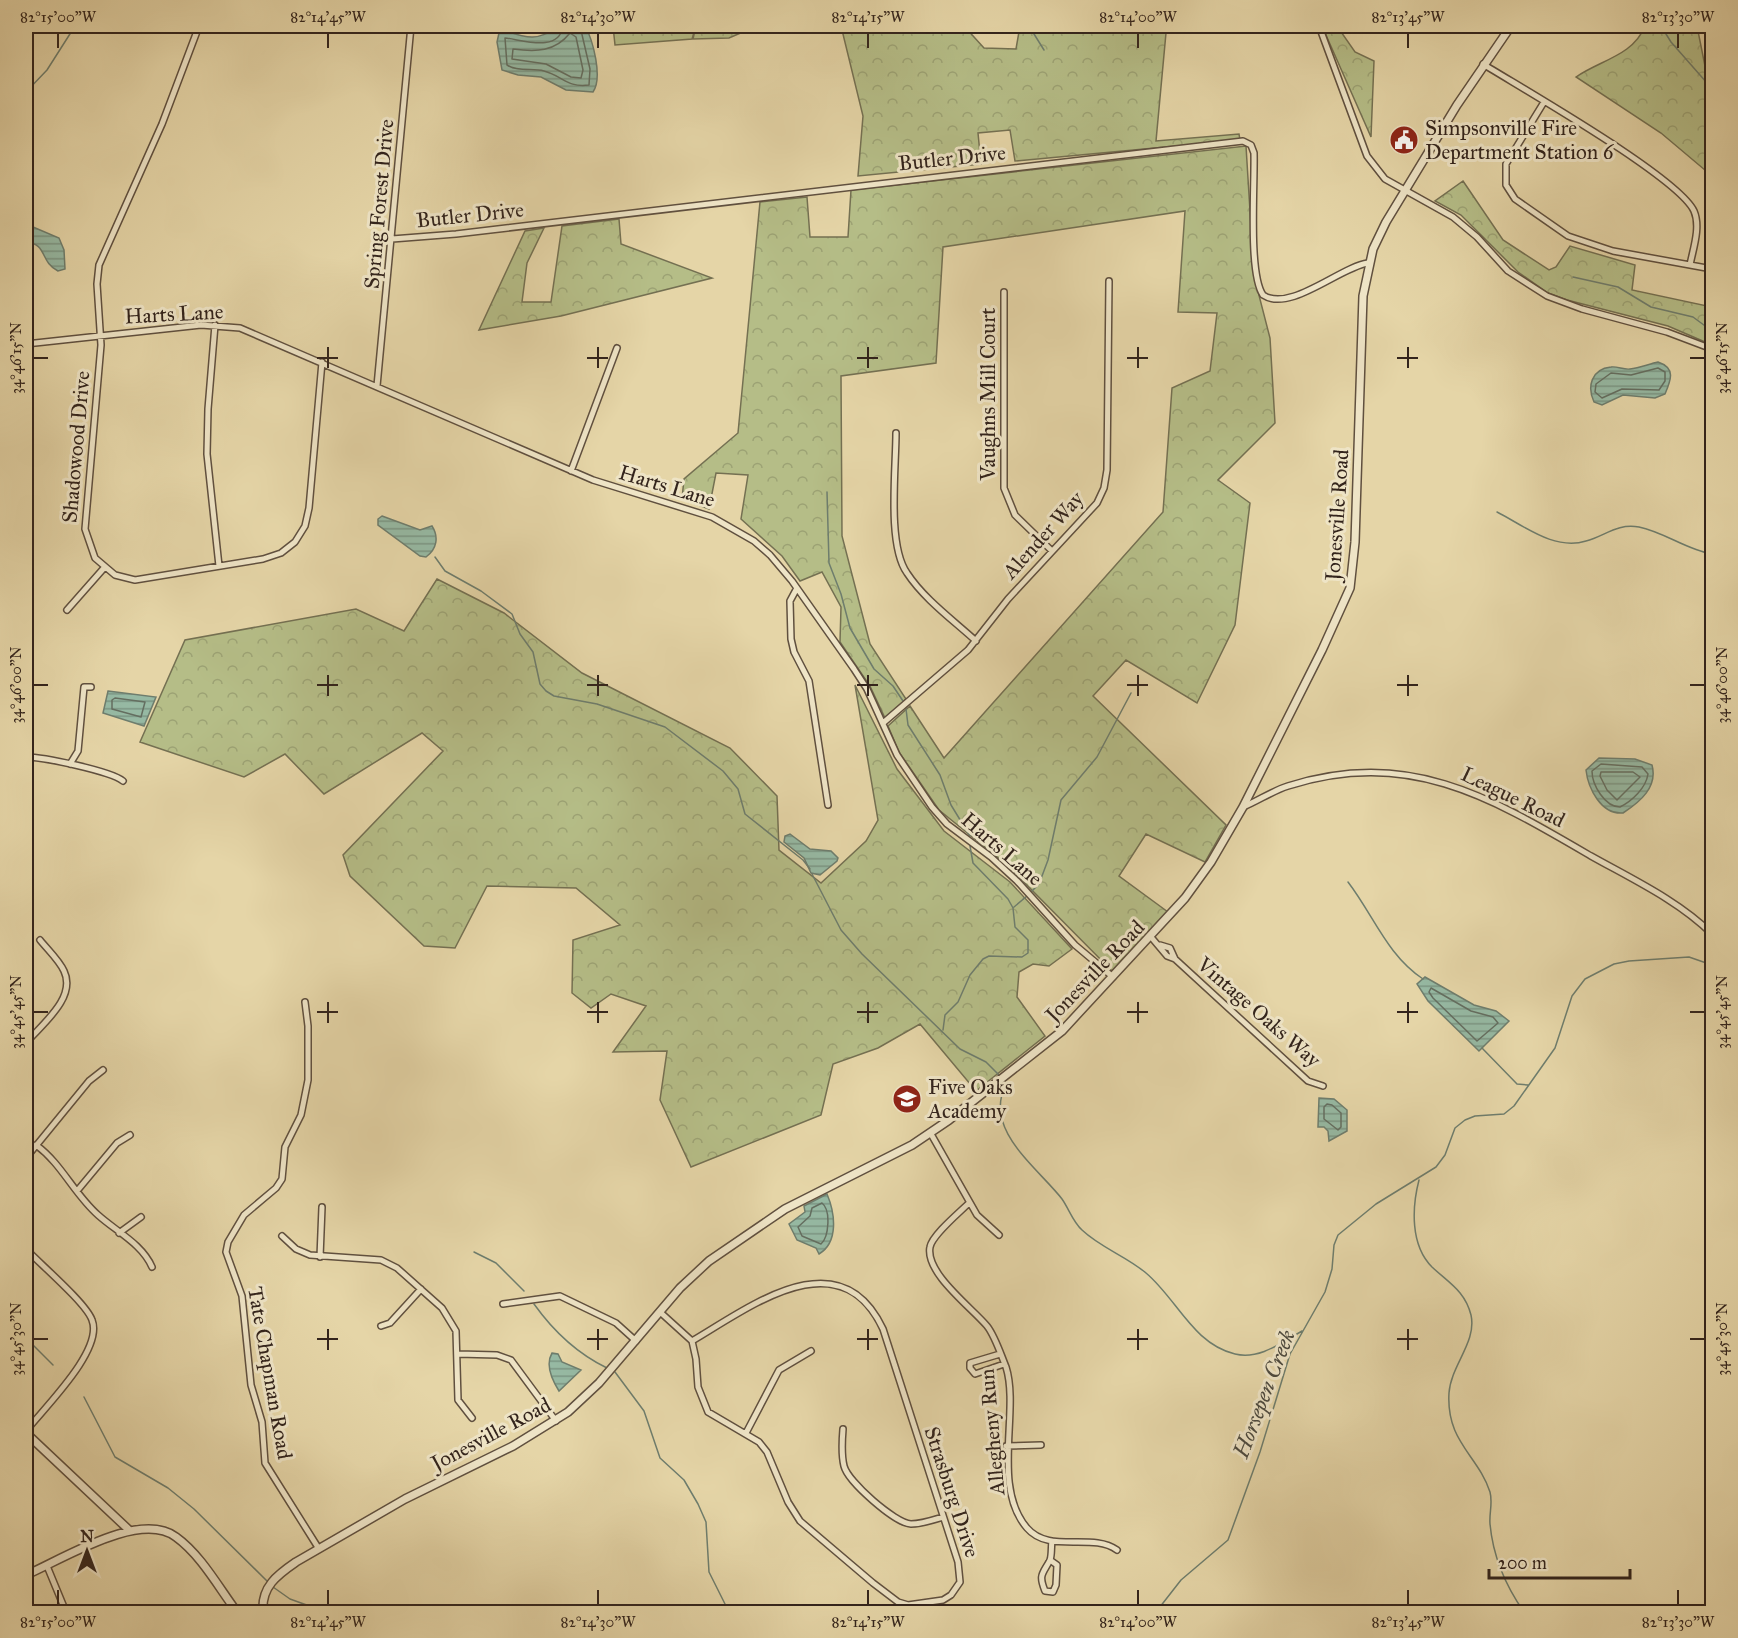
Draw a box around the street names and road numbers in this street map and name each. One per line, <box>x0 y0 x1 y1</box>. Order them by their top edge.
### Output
street label: Spring Forest Drive <box>359 118 399 290</box>
street label: Butler Drive <box>897 139 1007 177</box>
street label: Butler Drive <box>415 196 525 234</box>
street label: Harts Lane <box>124 298 224 330</box>
street label: Vaughns Mill Court <box>975 307 1001 481</box>
street label: Shadowood Drive <box>56 370 96 524</box>
street label: Jonesville Road <box>1319 448 1355 584</box>
street label: Harts Lane <box>616 459 718 513</box>
street label: Alender Way <box>996 485 1090 585</box>
street label: League Road <box>1457 761 1570 834</box>
street label: Harts Lane <box>956 807 1048 891</box>
street label: Jonesville Road <box>1038 914 1150 1029</box>
street label: Vintage Oaks Way <box>1191 951 1327 1073</box>
street label: Tate Chapman Road <box>242 1285 298 1462</box>
street label: Allegheny Run <box>974 1368 1011 1497</box>
street label: Jonesville Road <box>425 1391 556 1477</box>
street label: Strasburg Drive <box>919 1423 985 1561</box>

